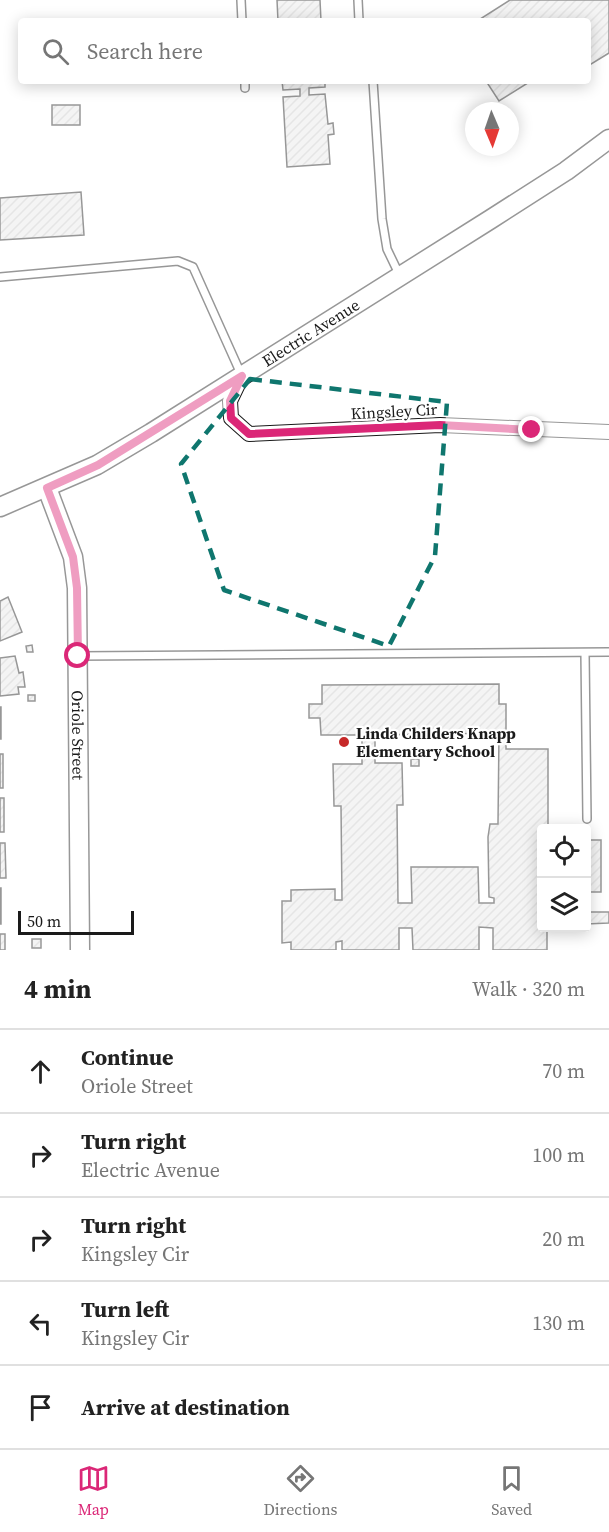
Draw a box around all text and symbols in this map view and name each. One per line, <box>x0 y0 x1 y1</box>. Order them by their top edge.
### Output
search box <box>18 18 591 84</box>
icon: search <box>39 35 72 68</box>
text: Search here <box>87 36 203 66</box>
north arrow <box>465 102 519 156</box>
street label: Electric Avenue <box>258 294 364 372</box>
street label: Kingsley Cir <box>350 398 438 424</box>
route end <box>518 416 544 442</box>
route start <box>64 642 90 668</box>
street label: Oriole Street <box>67 690 90 781</box>
place label: Linda Childers Knapp Elementary School <box>356 722 516 762</box>
marker: Linda Childers Knapp Elementary School <box>337 735 351 749</box>
map controls <box>537 824 591 932</box>
button: locate <box>537 824 591 878</box>
button: layers <box>537 878 591 932</box>
scale bar <box>18 908 134 936</box>
text: 50 m <box>27 910 61 932</box>
text: 4 min <box>24 971 91 1007</box>
text: Walk · 320 m <box>472 975 585 1003</box>
text: Continue <box>81 1042 174 1072</box>
icon: ahead <box>24 1055 57 1088</box>
text: 70 m <box>542 1057 585 1085</box>
text: Oriole Street <box>81 1072 193 1100</box>
text: Turn right <box>81 1126 186 1156</box>
icon: right <box>24 1139 57 1172</box>
text: 100 m <box>532 1141 585 1169</box>
text: Electric Avenue <box>81 1156 220 1184</box>
text: Turn right <box>81 1210 186 1240</box>
icon: right <box>24 1223 57 1256</box>
text: 20 m <box>542 1225 585 1253</box>
text: Kingsley Cir <box>81 1240 189 1268</box>
text: Turn left <box>81 1294 169 1324</box>
icon: left <box>24 1307 57 1340</box>
text: 130 m <box>532 1309 585 1337</box>
text: Kingsley Cir <box>81 1324 189 1352</box>
icon: arrive <box>24 1391 57 1424</box>
text: Arrive at destination <box>81 1392 290 1422</box>
tab: Map <box>77 1462 110 1520</box>
tab: Directions <box>263 1462 338 1520</box>
tab: Saved <box>491 1462 532 1520</box>

